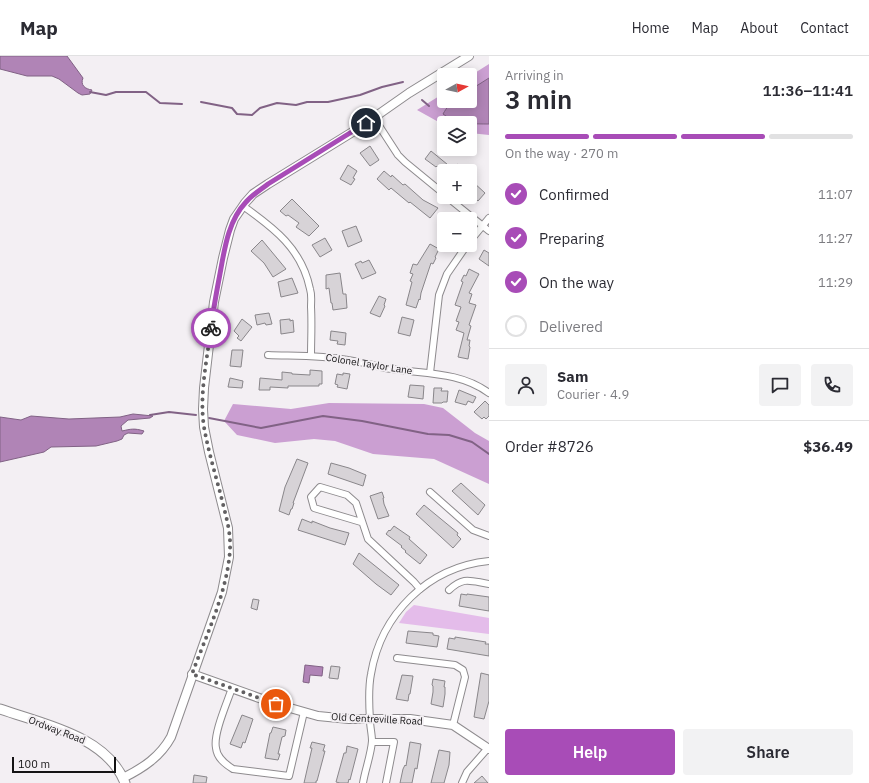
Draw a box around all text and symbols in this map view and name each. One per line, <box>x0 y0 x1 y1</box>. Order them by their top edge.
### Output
text: Map <box>20 16 58 40</box>
text: Home <box>632 19 669 37</box>
text: Map <box>691 19 718 37</box>
text: About <box>740 19 778 37</box>
text: Contact <box>800 19 849 37</box>
text: Arriving in <box>505 67 564 84</box>
north arrow <box>437 68 477 108</box>
map controls <box>437 68 477 252</box>
text: 11:36–11:41 <box>763 81 853 100</box>
text: 3 min <box>505 82 572 116</box>
pin <box>349 106 383 140</box>
icon: home <box>355 112 377 134</box>
button: layers <box>437 116 477 156</box>
text: On the way · 270 m <box>505 145 618 162</box>
button: + <box>437 164 477 204</box>
icon: check <box>505 183 527 205</box>
text: Confirmed <box>539 185 609 204</box>
text: 11:07 <box>818 186 853 203</box>
button: − <box>437 212 477 252</box>
icon: check <box>505 227 527 249</box>
text: Preparing <box>539 229 604 248</box>
text: 11:27 <box>818 230 853 247</box>
icon: check <box>505 271 527 293</box>
text: On the way <box>539 273 614 292</box>
text: 11:29 <box>818 274 853 291</box>
courier <box>191 308 231 348</box>
icon: bike <box>200 317 222 339</box>
text: Delivered <box>539 317 603 336</box>
street label: Colonel Taylor Lane <box>325 351 414 377</box>
button: person <box>505 364 547 406</box>
button: chat <box>759 364 801 406</box>
button: phone <box>811 364 853 406</box>
text: Sam <box>557 367 588 386</box>
text: Courier · 4.9 <box>557 386 629 403</box>
text: Order #8726 <box>505 437 594 456</box>
text: $36.49 <box>803 437 853 456</box>
pin <box>259 687 293 721</box>
icon: bag <box>265 693 287 715</box>
street label: Old Centreville Road <box>331 710 423 728</box>
street label: Ordway Road <box>27 713 87 747</box>
button: Help <box>505 729 675 775</box>
button: Share <box>683 729 853 775</box>
scale bar <box>12 755 116 774</box>
text: 100 m <box>18 757 50 771</box>

